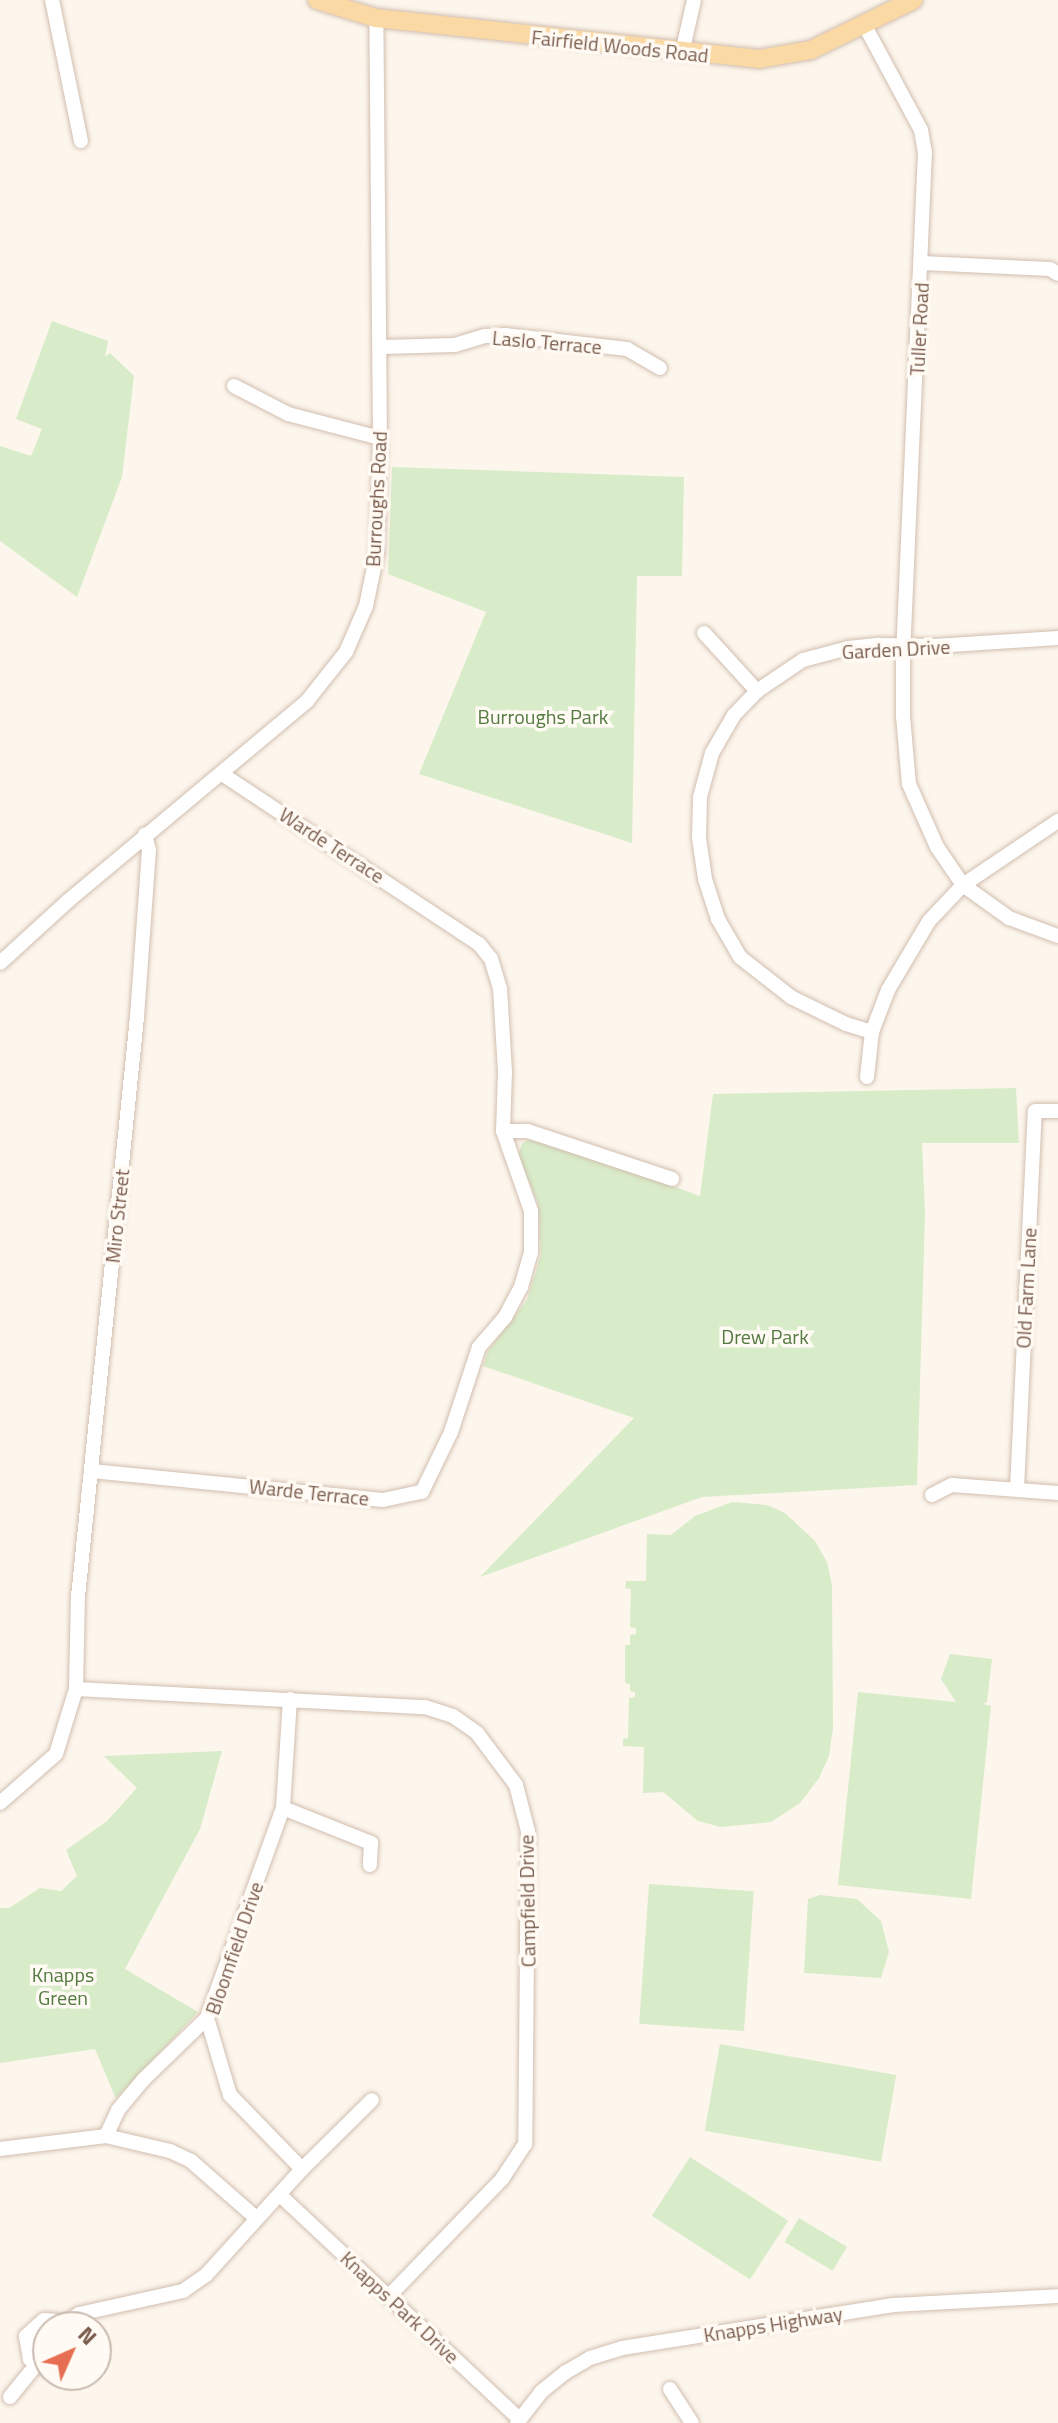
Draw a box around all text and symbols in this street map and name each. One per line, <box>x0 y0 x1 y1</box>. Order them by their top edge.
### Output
street label: Fairfield Woods Road <box>530 25 710 67</box>
street label: Tuller Road <box>905 282 933 376</box>
street label: Laslo Terrace <box>491 325 603 359</box>
street label: Burroughs Road <box>360 431 392 567</box>
street label: Garden Drive <box>841 634 951 664</box>
park label: Burroughs Park <box>478 704 608 728</box>
street label: Warde Terrace <box>275 802 389 888</box>
street label: Miro Street <box>100 1168 134 1264</box>
street label: Old Farm Lane <box>1011 1227 1041 1349</box>
park label: Drew Park <box>721 1324 809 1348</box>
street label: Warde Terrace <box>248 1474 370 1510</box>
street label: Campfield Drive <box>514 1835 540 1967</box>
street label: Bloomfield Drive <box>200 1878 268 2018</box>
park label: Knapps Green <box>32 1962 94 2009</box>
street label: Knapps Park Drive <box>336 2246 464 2368</box>
street label: Knapps Highway <box>702 2301 844 2347</box>
north arrow <box>32 2311 112 2391</box>
text: N <box>70 2318 105 2353</box>

